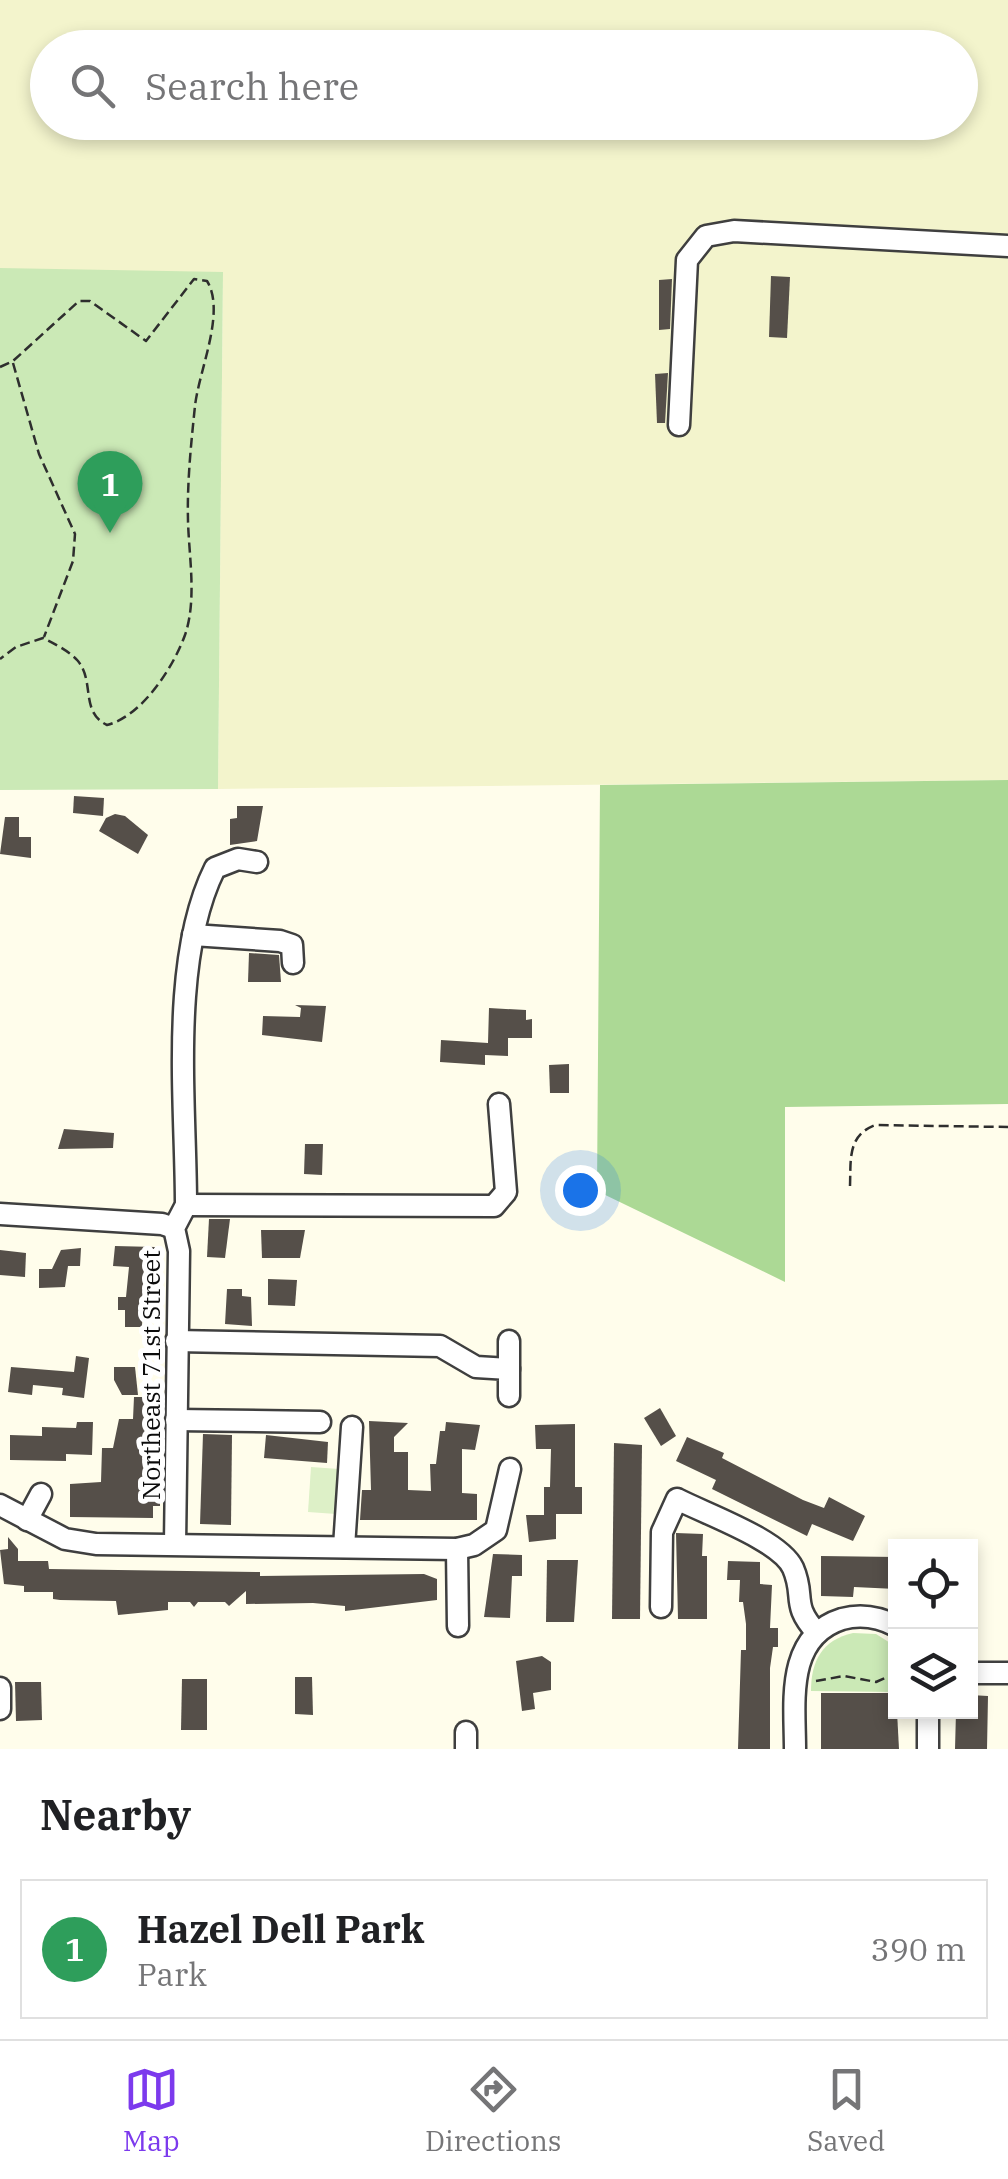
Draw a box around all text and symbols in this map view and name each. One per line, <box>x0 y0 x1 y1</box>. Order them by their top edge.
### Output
search box <box>30 30 978 140</box>
icon: search <box>65 58 120 113</box>
text: Search here <box>145 61 359 110</box>
pin: 1 <box>78 450 142 533</box>
your location <box>555 1165 606 1216</box>
street label: Northeast 71st Street <box>134 1250 167 1500</box>
map controls <box>888 1539 978 1719</box>
button: locate <box>888 1539 978 1629</box>
button: layers <box>888 1629 978 1719</box>
text: Nearby <box>40 1787 191 1842</box>
text: Hazel Dell Park <box>137 1904 424 1953</box>
text: 1 <box>65 1928 84 1970</box>
text: 390 m <box>870 1928 966 1970</box>
text: Park <box>137 1953 207 1995</box>
tab: Map <box>123 2062 180 2159</box>
tab: Directions <box>425 2062 562 2159</box>
tab: Saved <box>807 2062 885 2159</box>

